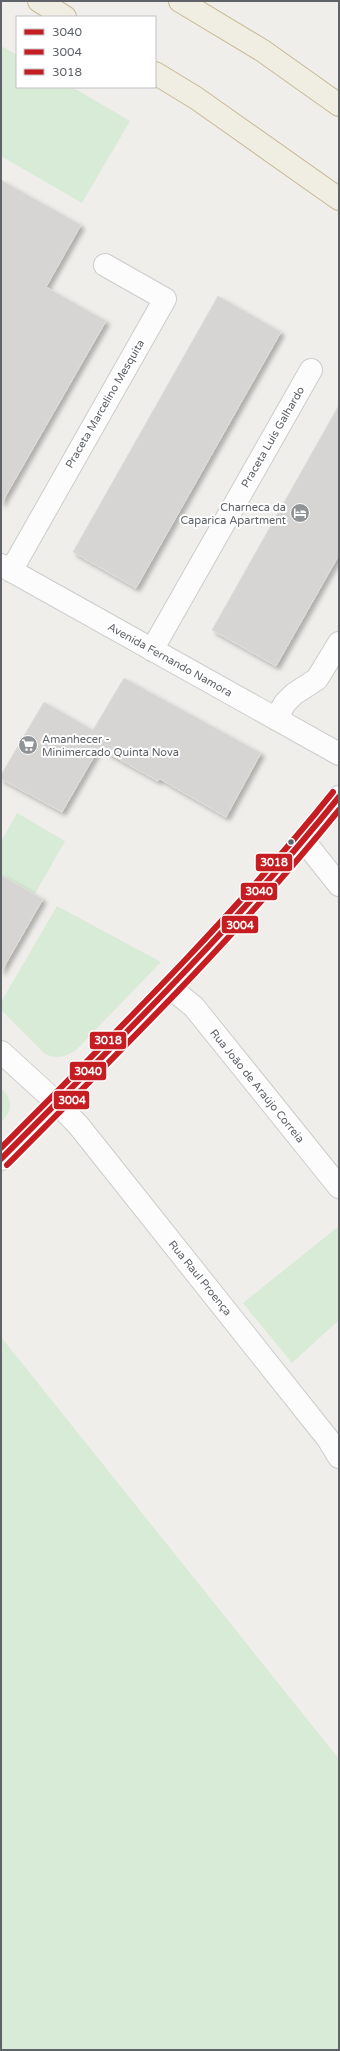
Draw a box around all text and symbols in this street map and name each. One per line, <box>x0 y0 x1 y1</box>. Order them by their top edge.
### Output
legend <box>16 16 156 88</box>
text: 3040 <box>52 25 83 39</box>
text: 3004 <box>52 45 83 59</box>
text: 3018 <box>52 65 82 79</box>
street label: Praceta Marcelino Mesquita <box>63 337 147 471</box>
street label: Praceta Luís Galhardo <box>239 384 307 490</box>
place label: Charneca da Caparica Apartment <box>180 501 286 527</box>
hotel icon: Charneca da Caparica Apartment <box>289 502 311 524</box>
street label: Avenida Fernando Namora <box>106 620 234 700</box>
place label: Amanhecer - Minimercado Quinta Nova <box>42 733 179 759</box>
supermarket icon: Amanhecer - Minimercado Quinta Nova <box>17 734 39 756</box>
unlabelled marker <box>286 837 296 847</box>
line badge: 3018 <box>255 853 293 872</box>
text: 3018 <box>260 856 288 869</box>
line badge: 3040 <box>240 882 278 901</box>
text: 3040 <box>245 885 273 898</box>
line badge: 3004 <box>221 915 259 934</box>
text: 3004 <box>226 919 254 932</box>
street label: Rua João de Araújo Correia <box>207 1027 307 1145</box>
line badge: 3018 <box>89 1031 127 1050</box>
text: 3018 <box>94 1034 122 1047</box>
line badge: 3040 <box>69 1061 107 1081</box>
text: 3040 <box>74 1065 102 1078</box>
line badge: 3004 <box>53 1090 90 1110</box>
text: 3004 <box>58 1094 86 1107</box>
street label: Rua Raul Proença <box>166 1238 234 1318</box>

